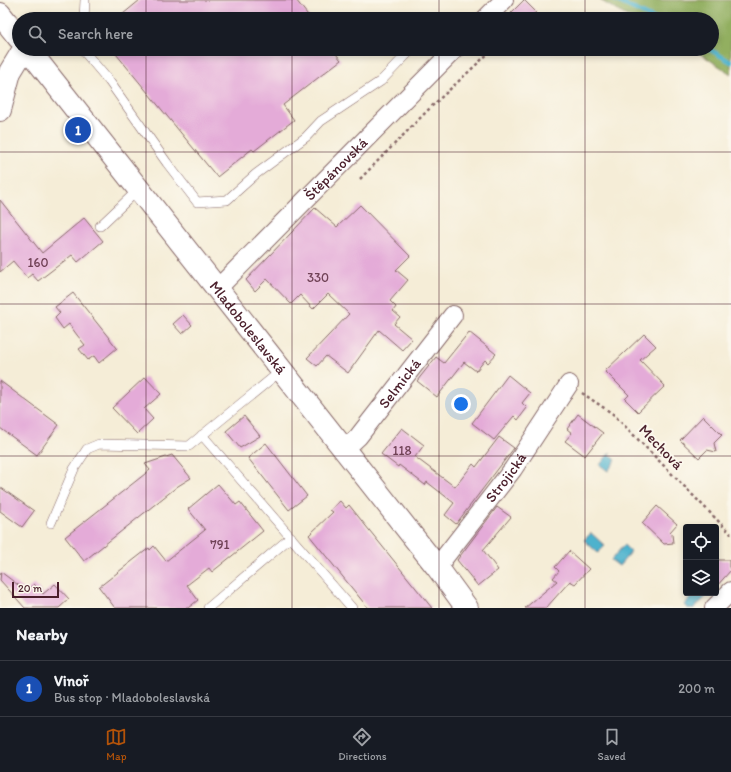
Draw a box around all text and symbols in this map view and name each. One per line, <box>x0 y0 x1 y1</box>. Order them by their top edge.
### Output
search box <box>12 12 719 56</box>
icon: search <box>26 23 48 45</box>
text: Search here <box>58 25 133 43</box>
pin: 1 <box>65 115 91 145</box>
street label: Štěpánovská <box>301 133 371 204</box>
house number: 160 <box>28 255 48 270</box>
house number: 330 <box>307 270 329 285</box>
street label: Mladoboleslavská <box>206 277 290 378</box>
street label: Selmická <box>375 355 425 412</box>
your location <box>451 394 471 414</box>
street label: Mechová <box>635 421 687 474</box>
house number: 118 <box>392 443 412 458</box>
street label: Strojická <box>482 449 530 506</box>
map controls <box>683 524 719 596</box>
button: locate <box>683 524 719 560</box>
house number: 791 <box>210 537 230 552</box>
button: layers <box>683 560 719 596</box>
scale bar <box>12 580 59 599</box>
text: 20 m <box>18 582 42 595</box>
text: Nearby <box>16 624 68 644</box>
text: Vinoř <box>54 672 89 690</box>
text: 1 <box>26 681 32 696</box>
text: 200 m <box>678 681 715 696</box>
text: Bus stop · Mladoboleslavská <box>54 690 210 705</box>
tab: Map <box>105 726 127 763</box>
tab: Directions <box>338 726 387 763</box>
tab: Saved <box>597 726 626 763</box>

